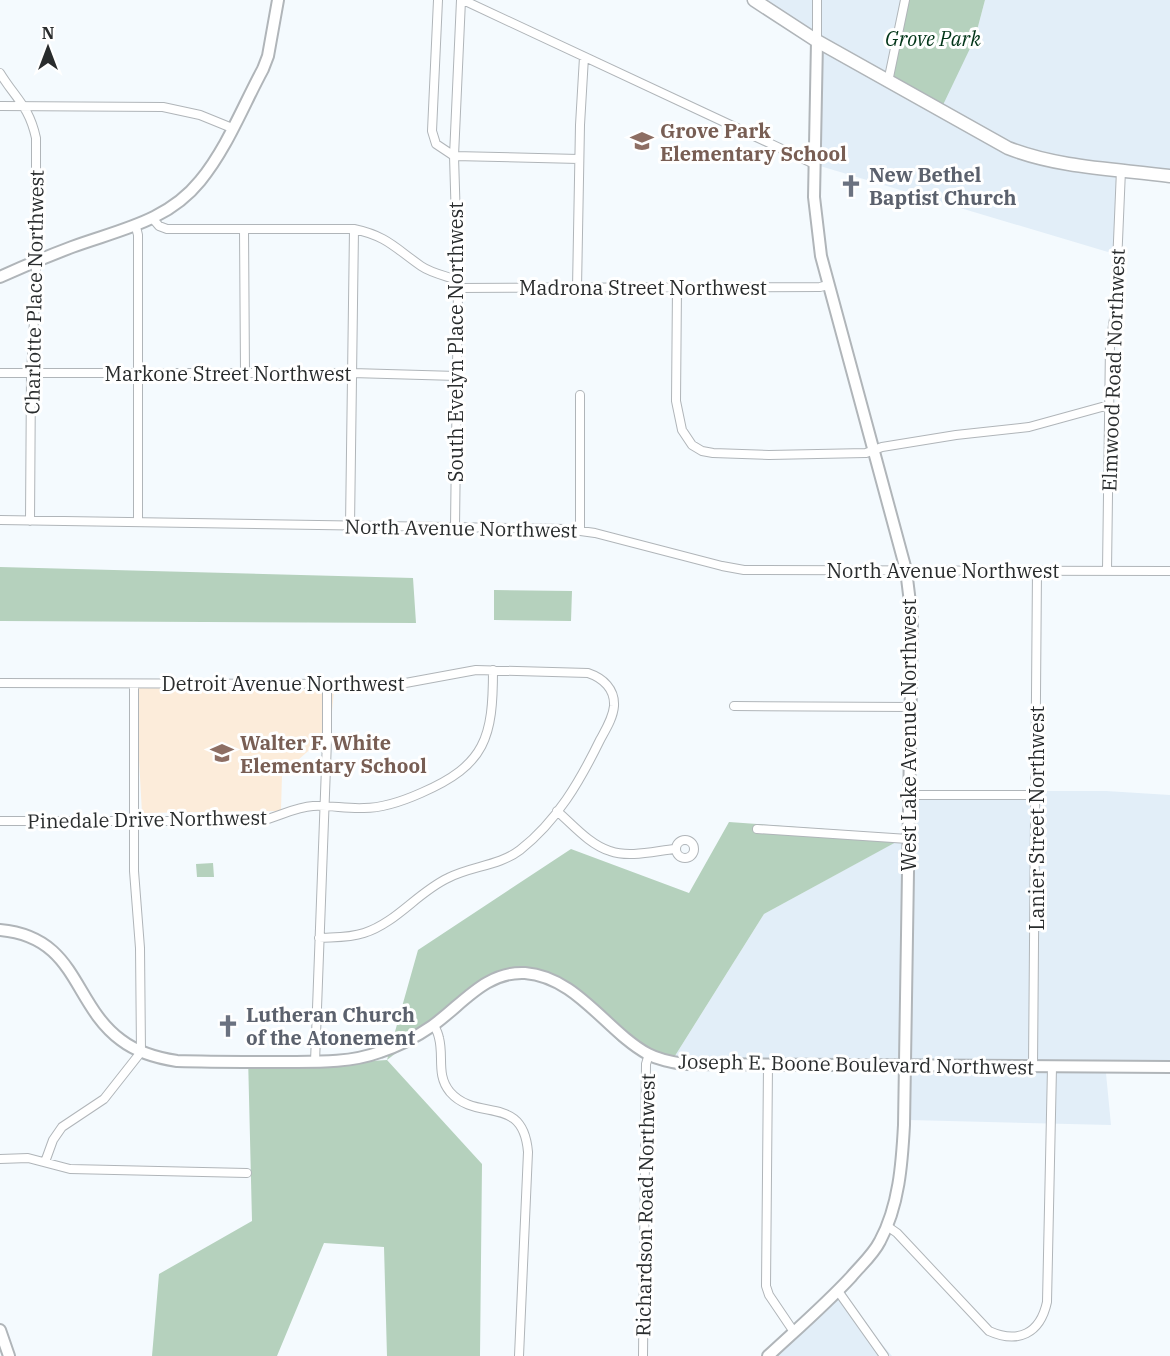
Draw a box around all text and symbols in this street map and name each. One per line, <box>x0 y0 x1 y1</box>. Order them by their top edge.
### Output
north arrow <box>18 18 78 78</box>
text: N <box>42 23 54 43</box>
park label: Grove Park <box>885 25 981 52</box>
place label: Grove Park Elementary School <box>660 117 847 167</box>
school or university icon: Grove Park Elementary School <box>629 128 655 154</box>
place label: New Bethel Baptist Church <box>869 161 1016 211</box>
street label: Charlotte Place Northwest <box>18 169 50 415</box>
church icon: New Bethel Baptist Church <box>838 173 864 199</box>
street label: South Evelyn Place Northwest <box>442 202 469 482</box>
street label: Elmwood Road Northwest <box>1095 248 1131 492</box>
street label: Madrona Street Northwest <box>519 274 767 301</box>
street label: Markone Street Northwest <box>105 360 351 387</box>
street label: North Avenue Northwest <box>344 512 578 544</box>
street label: North Avenue Northwest <box>827 557 1059 584</box>
street label: West Lake Avenue Northwest <box>895 599 922 871</box>
street label: Detroit Avenue Northwest <box>162 670 404 697</box>
street label: Lanier Street Northwest <box>1023 706 1050 930</box>
place label: Walter F. White Elementary School <box>240 729 427 779</box>
school or university icon: Walter F. White Elementary School <box>209 740 235 766</box>
street label: Pinedale Drive Northwest <box>27 803 267 835</box>
place label: Lutheran Church of the Atonement <box>246 1001 416 1051</box>
church icon: Lutheran Church of the Atonement <box>215 1013 241 1039</box>
street label: Joseph E. Boone Boulevard Northwest <box>678 1047 1034 1081</box>
street label: Richardson Road Northwest <box>629 1073 661 1337</box>

